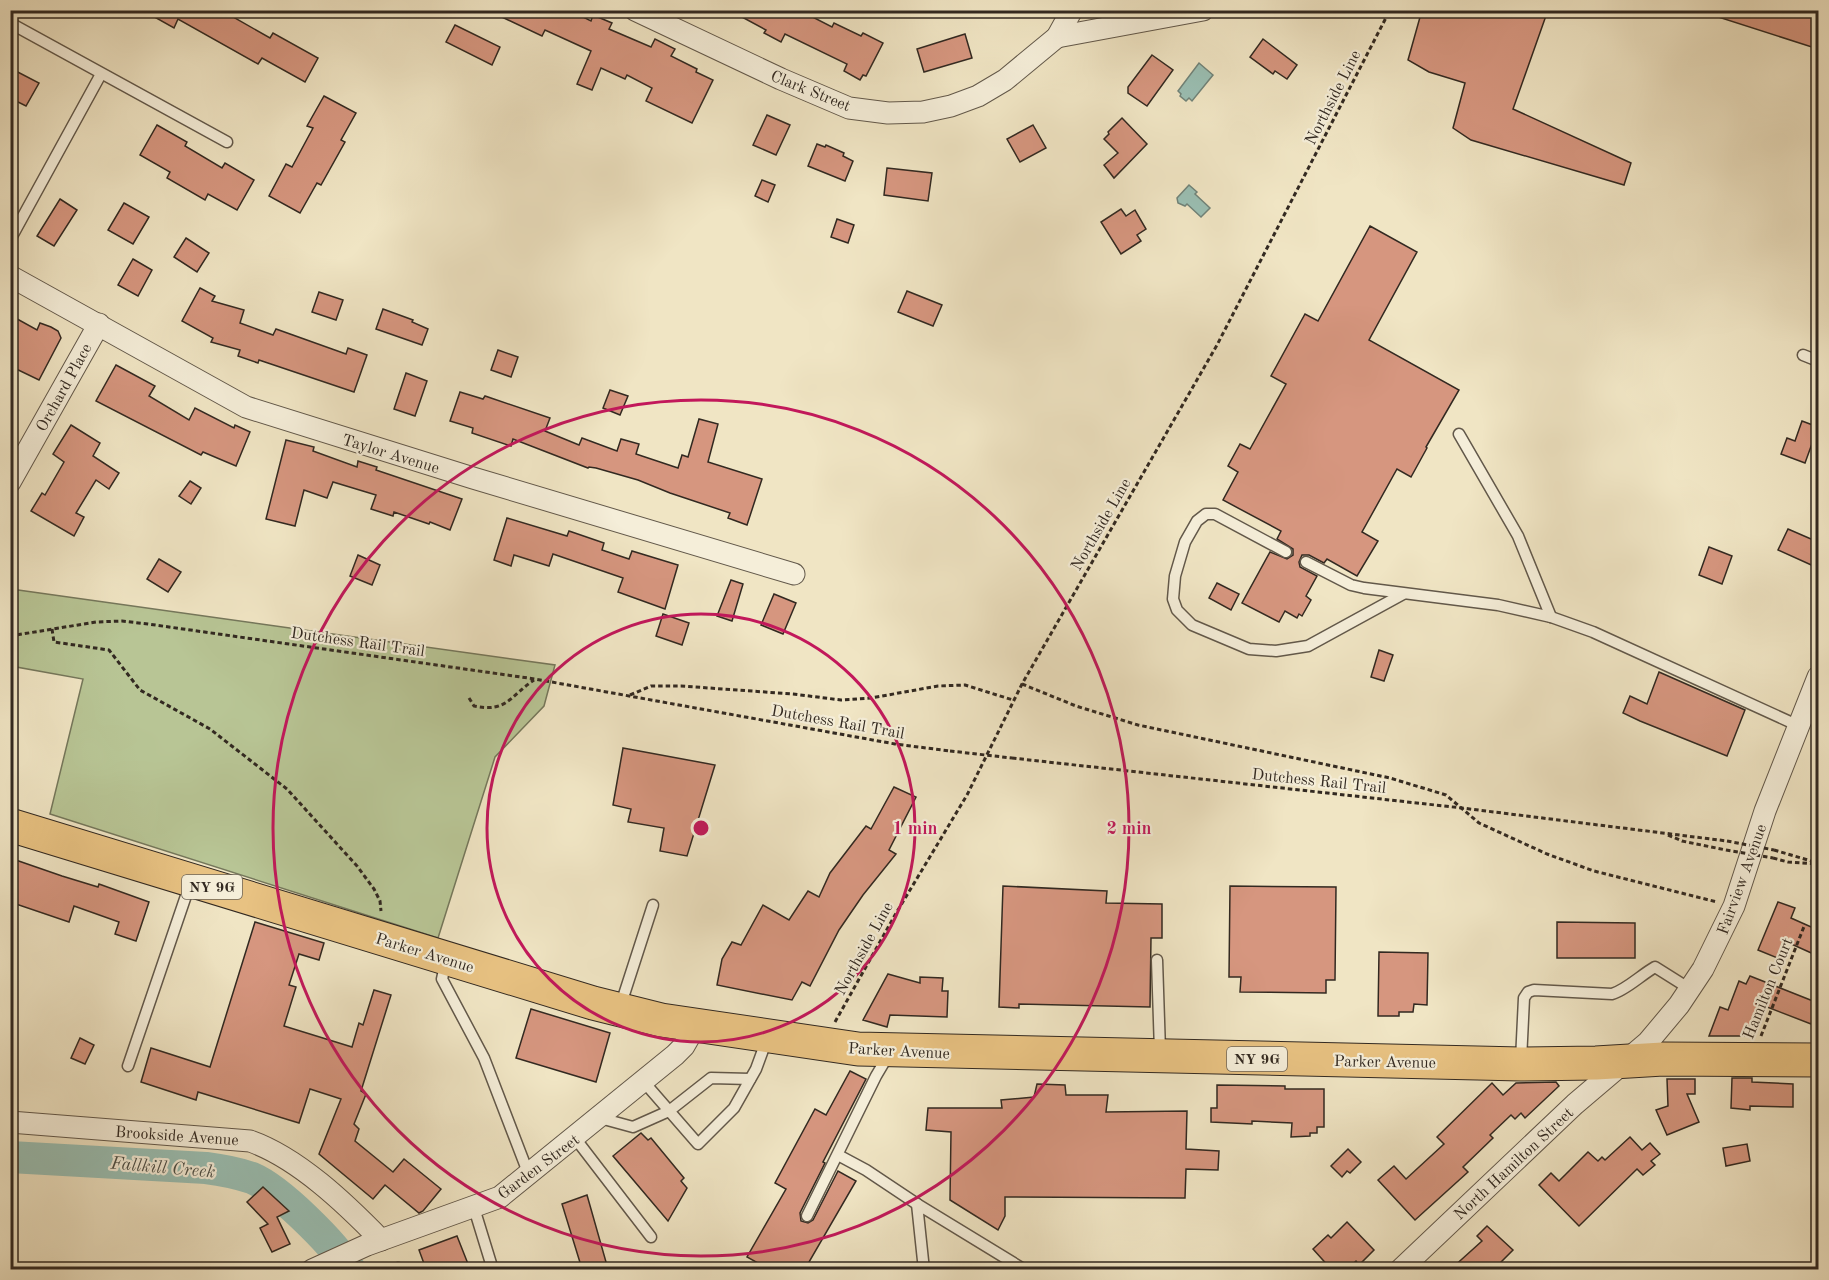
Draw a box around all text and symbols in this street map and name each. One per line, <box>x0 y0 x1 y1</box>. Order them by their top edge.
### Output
street label: Northside Line <box>1303 48 1364 148</box>
street label: Clark Street <box>768 69 853 115</box>
street label: Orchard Place <box>34 341 96 435</box>
street label: Taylor Avenue <box>340 433 441 477</box>
street label: Northside Line <box>1069 476 1135 574</box>
street label: Dutchess Rail Trail <box>290 626 426 660</box>
street label: Dutchess Rail Trail <box>770 703 906 743</box>
street label: Dutchess Rail Trail <box>1251 767 1387 797</box>
centre of rings <box>691 818 711 838</box>
text: 1 min <box>892 820 938 838</box>
text: 2 min <box>1106 820 1152 838</box>
street label: Fairview Avenue <box>1715 822 1770 937</box>
road number: NY 9G <box>182 875 242 899</box>
street label: Northside Line <box>833 900 897 998</box>
street label: Parker Avenue <box>373 931 476 977</box>
street label: Hamilton Court <box>1741 935 1797 1042</box>
street label: Parker Avenue <box>847 1041 950 1063</box>
road number: NY 9G <box>1227 1047 1287 1071</box>
street label: Parker Avenue <box>1334 1054 1436 1072</box>
street label: North Hamilton Street <box>1452 1105 1577 1224</box>
street label: Brookside Avenue <box>114 1125 239 1149</box>
street label: Garden Street <box>496 1132 583 1203</box>
water label: Fallkill Creek <box>109 1154 216 1182</box>

